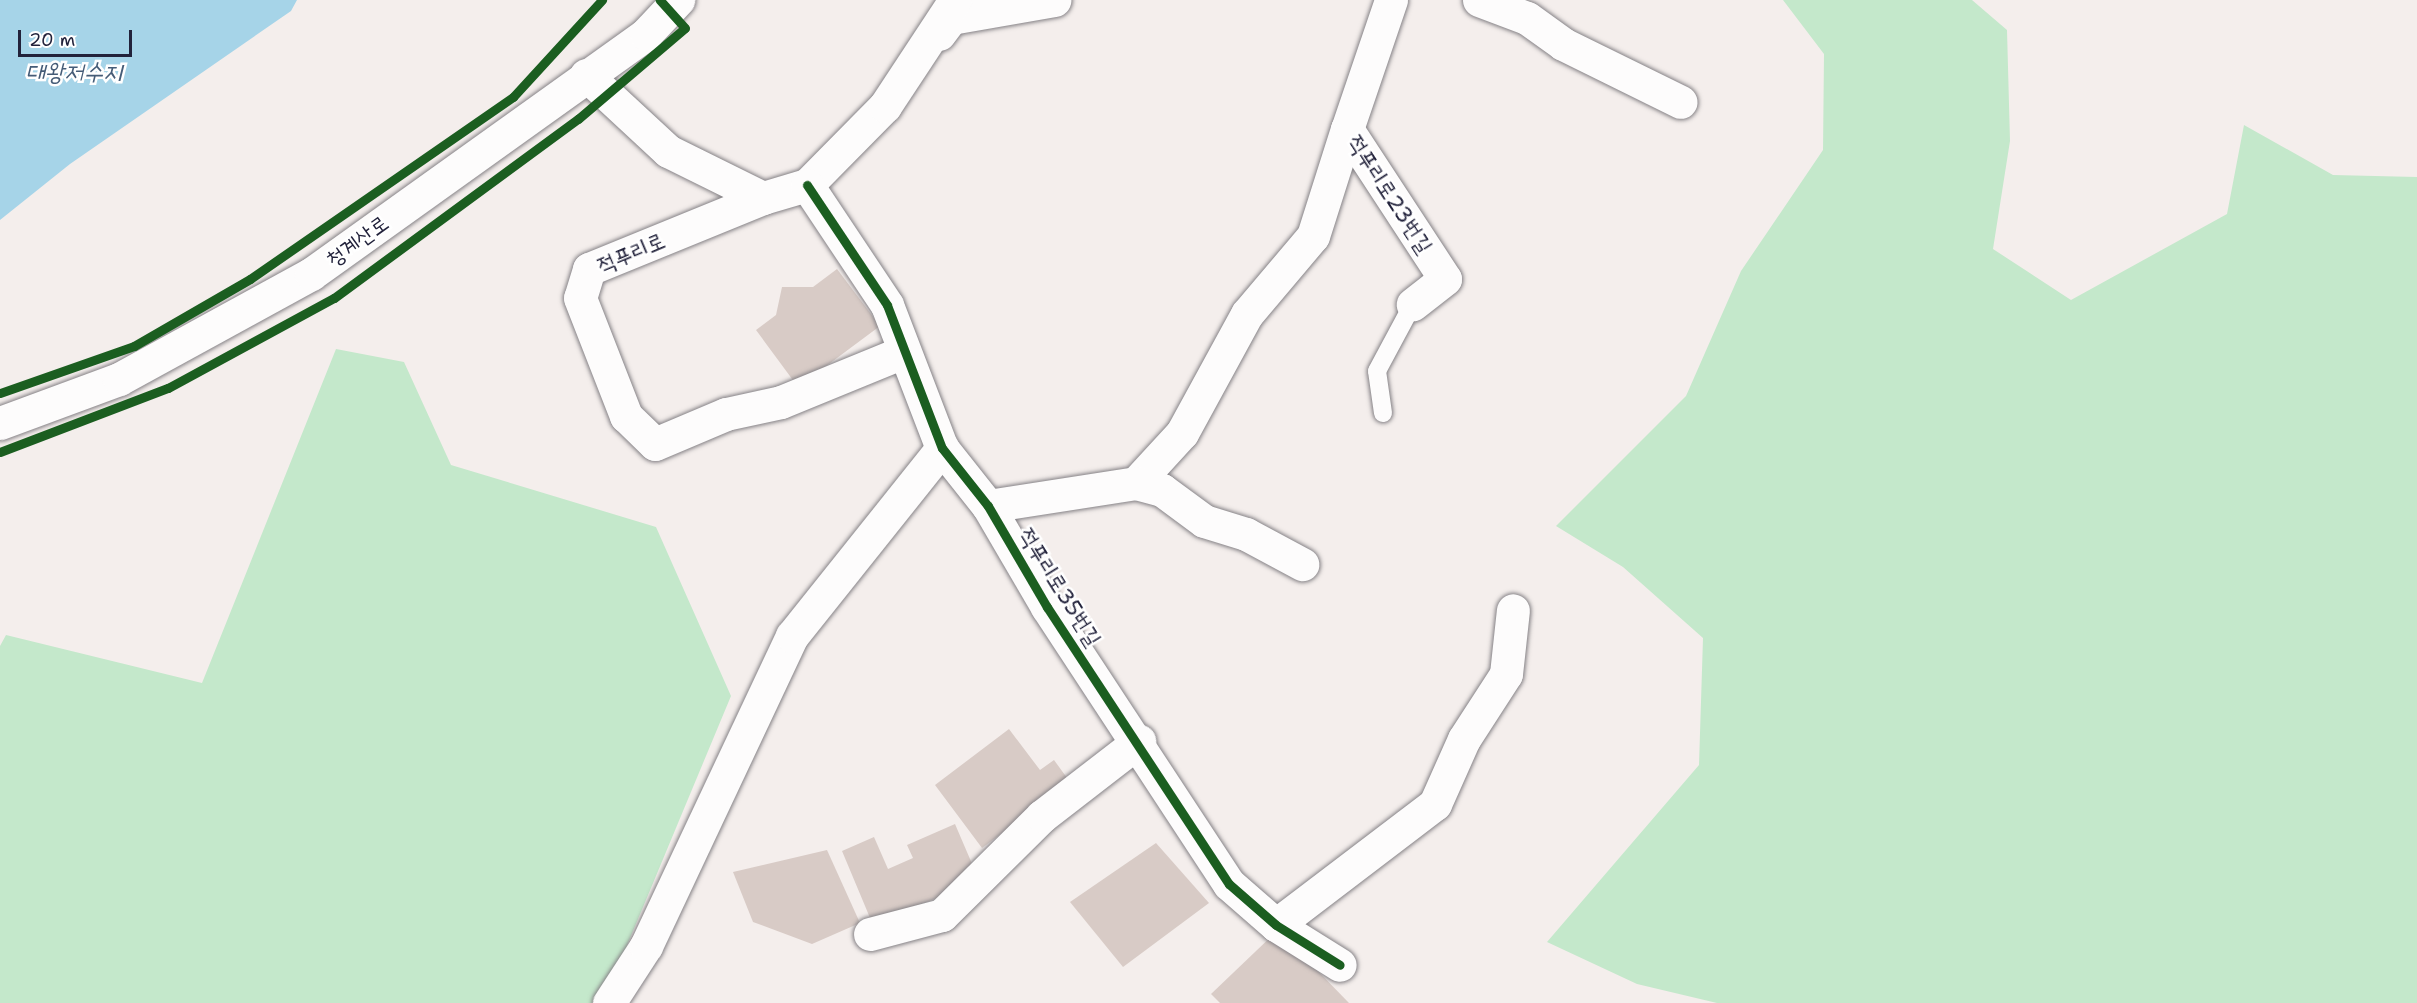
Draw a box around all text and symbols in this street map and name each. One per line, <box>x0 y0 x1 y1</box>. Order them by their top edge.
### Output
scale bar <box>21 18 135 56</box>
text: 20 m <box>29 28 75 52</box>
water label: 대왕저수지 <box>26 59 122 87</box>
street label: 적푸리로23번길 <box>1342 130 1438 258</box>
street label: 청계산로 <box>321 210 393 272</box>
street label: 적푸리로 <box>593 227 669 279</box>
street label: 적푸리로35번길 <box>1013 523 1107 651</box>

